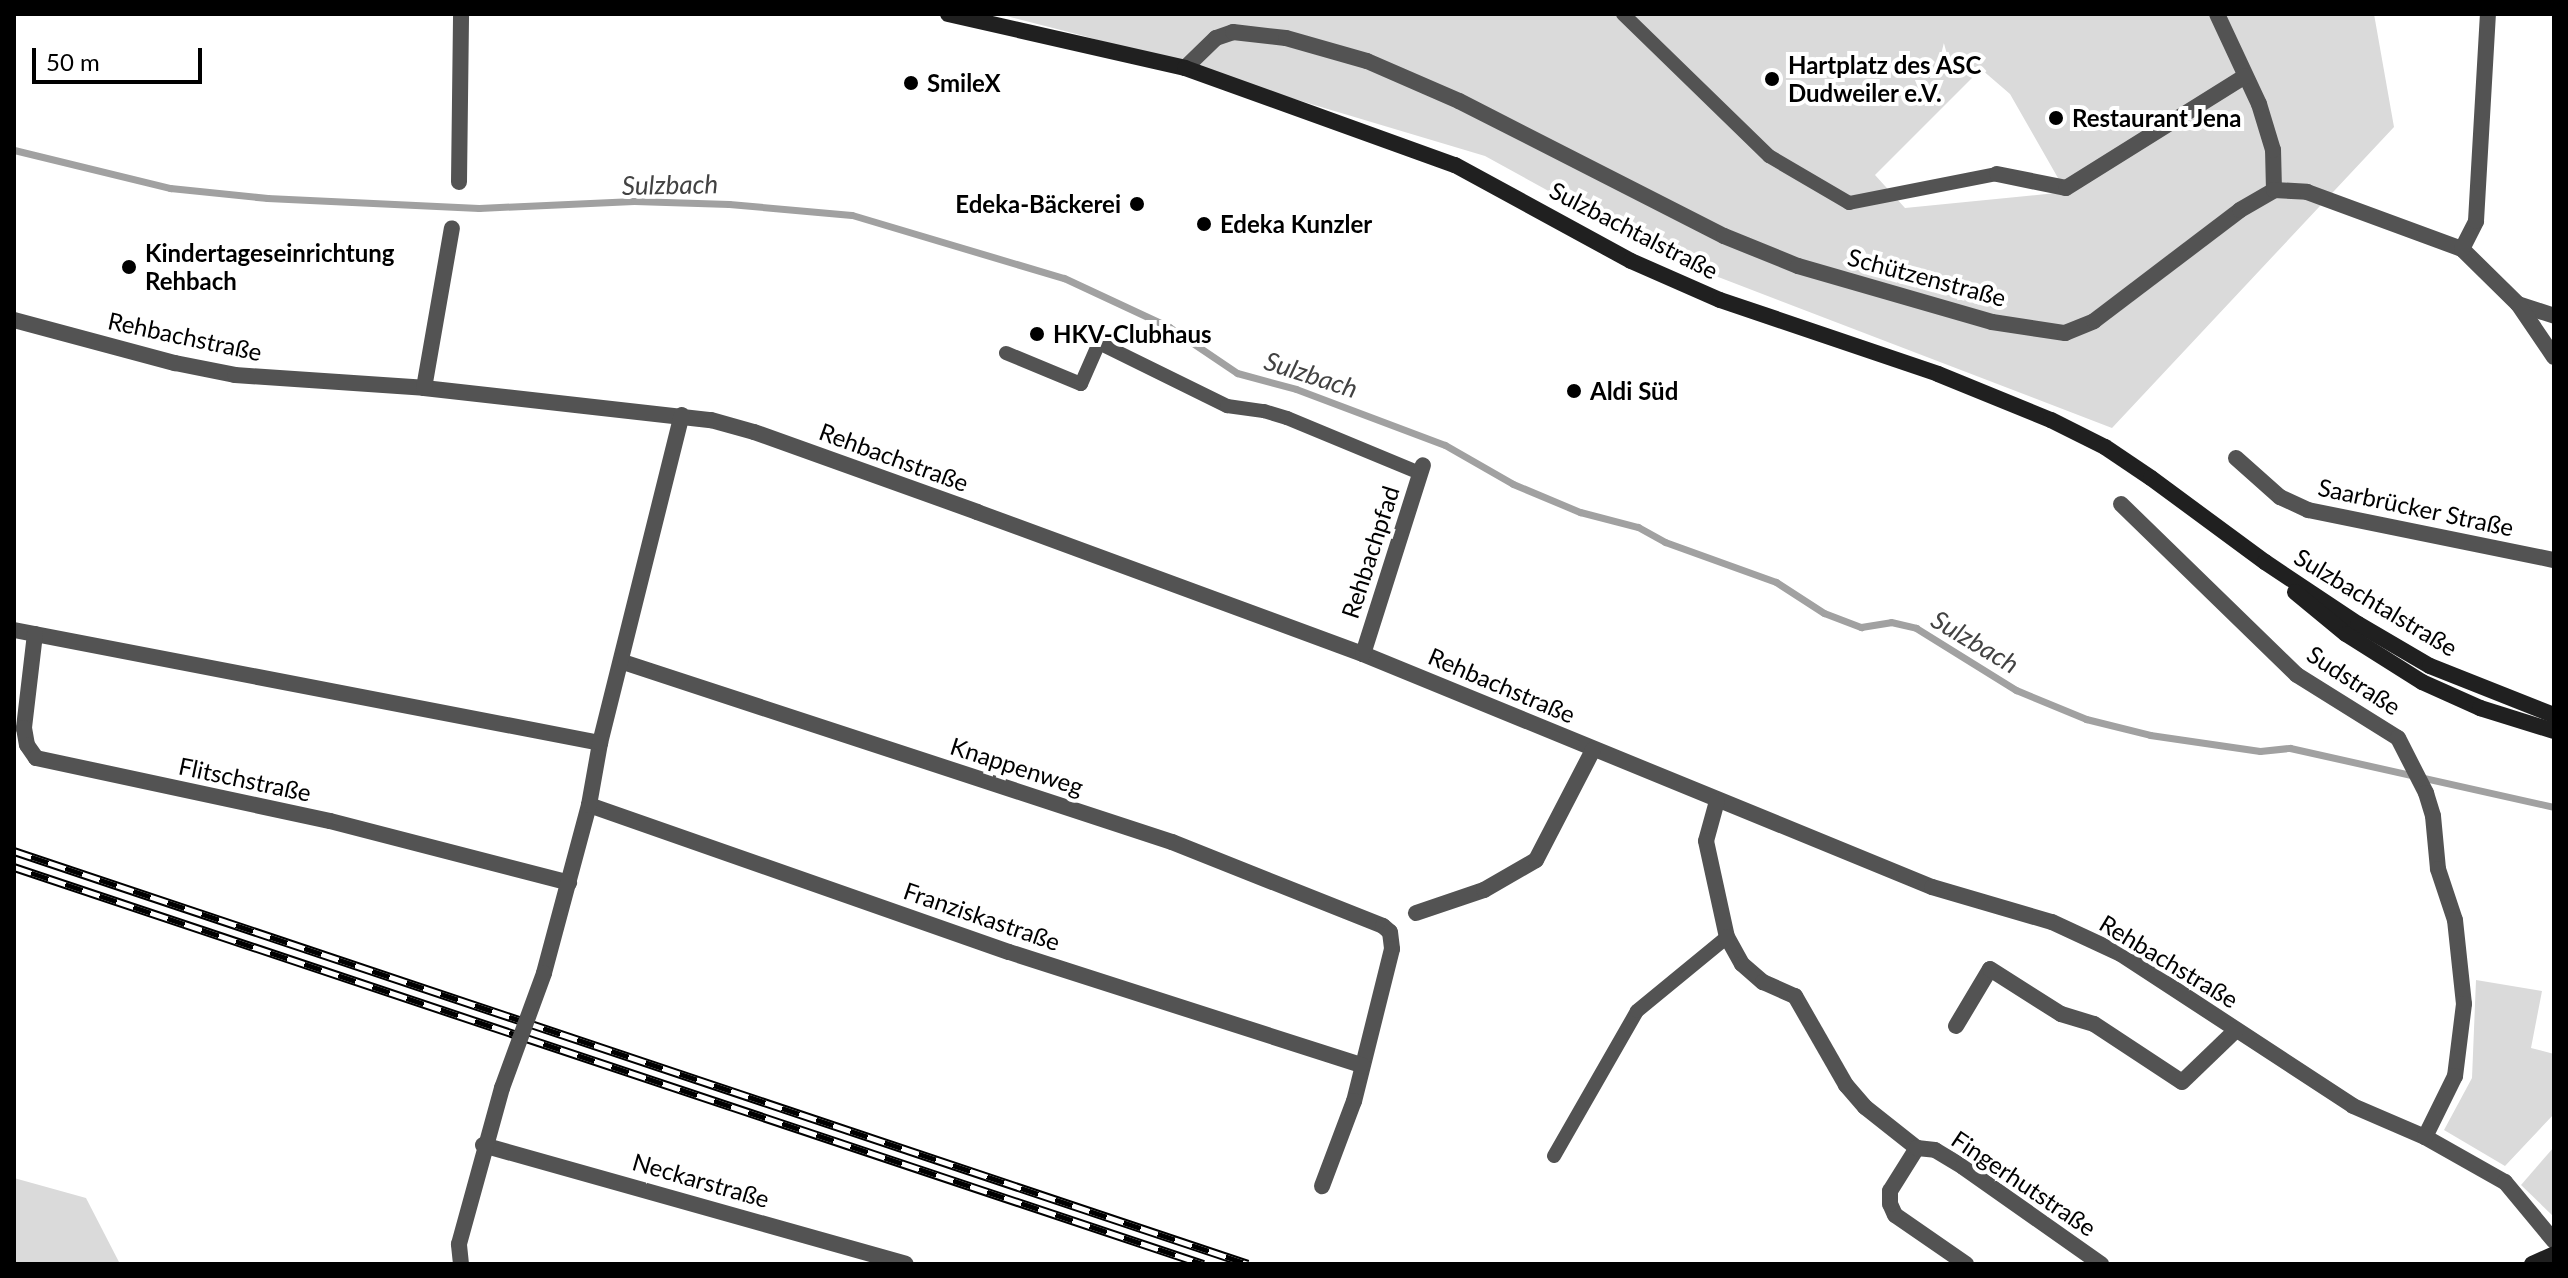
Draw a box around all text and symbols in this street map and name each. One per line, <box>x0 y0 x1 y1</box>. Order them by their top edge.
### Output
scale bar <box>36 32 206 82</box>
text: 50 m <box>46 47 100 76</box>
place label: Hartplatz des ASC Dudweiler e.V. <box>1788 51 1982 107</box>
place label: SmileX <box>927 69 1001 97</box>
marker: Hartplatz des ASC Dudweiler e.V. <box>1763 70 1781 88</box>
marker: SmileX <box>902 74 920 92</box>
place label: Restaurant Jena <box>2072 104 2242 132</box>
marker: Restaurant Jena <box>2047 109 2065 127</box>
water label: Sulzbach <box>622 169 718 201</box>
street label: Sulzbachtalstraße <box>1545 175 1723 285</box>
place label: Edeka-Bäckerei <box>955 190 1121 218</box>
marker: Edeka-Bäckerei <box>1128 195 1146 213</box>
place label: Edeka Kunzler <box>1220 210 1372 238</box>
marker: Edeka Kunzler <box>1195 215 1213 233</box>
place label: Kindertageseinrichtung Rehbach <box>145 239 395 295</box>
street label: Schützenstraße <box>1845 242 2009 312</box>
marker: Kindertageseinrichtung Rehbach <box>120 258 138 276</box>
street label: Rehbachstraße <box>105 306 265 366</box>
place label: HKV-Clubhaus <box>1053 320 1212 348</box>
marker: HKV-Clubhaus <box>1028 325 1046 343</box>
water label: Sulzbach <box>1260 345 1362 405</box>
place label: Aldi Süd <box>1590 377 1678 405</box>
marker: Aldi Süd <box>1565 382 1583 400</box>
street label: Rehbachstraße <box>815 417 973 497</box>
street label: Saarbrücker Straße <box>2315 472 2517 542</box>
street label: Rehbachpfad <box>1335 482 1405 622</box>
street label: Sulzbachtalstraße <box>2289 542 2463 662</box>
water label: Sulzbach <box>1926 604 2024 680</box>
street label: Sudstraße <box>2302 639 2406 721</box>
street label: Rehbachstraße <box>1424 641 1580 729</box>
street label: Knappenweg <box>947 731 1087 801</box>
street label: Flitschstraße <box>176 751 314 807</box>
street label: Franziskastraße <box>900 876 1064 956</box>
street label: Rehbachstraße <box>2094 908 2244 1014</box>
street label: Fingerhutstraße <box>1946 1124 2102 1242</box>
street label: Neckarstraße <box>629 1147 773 1213</box>

